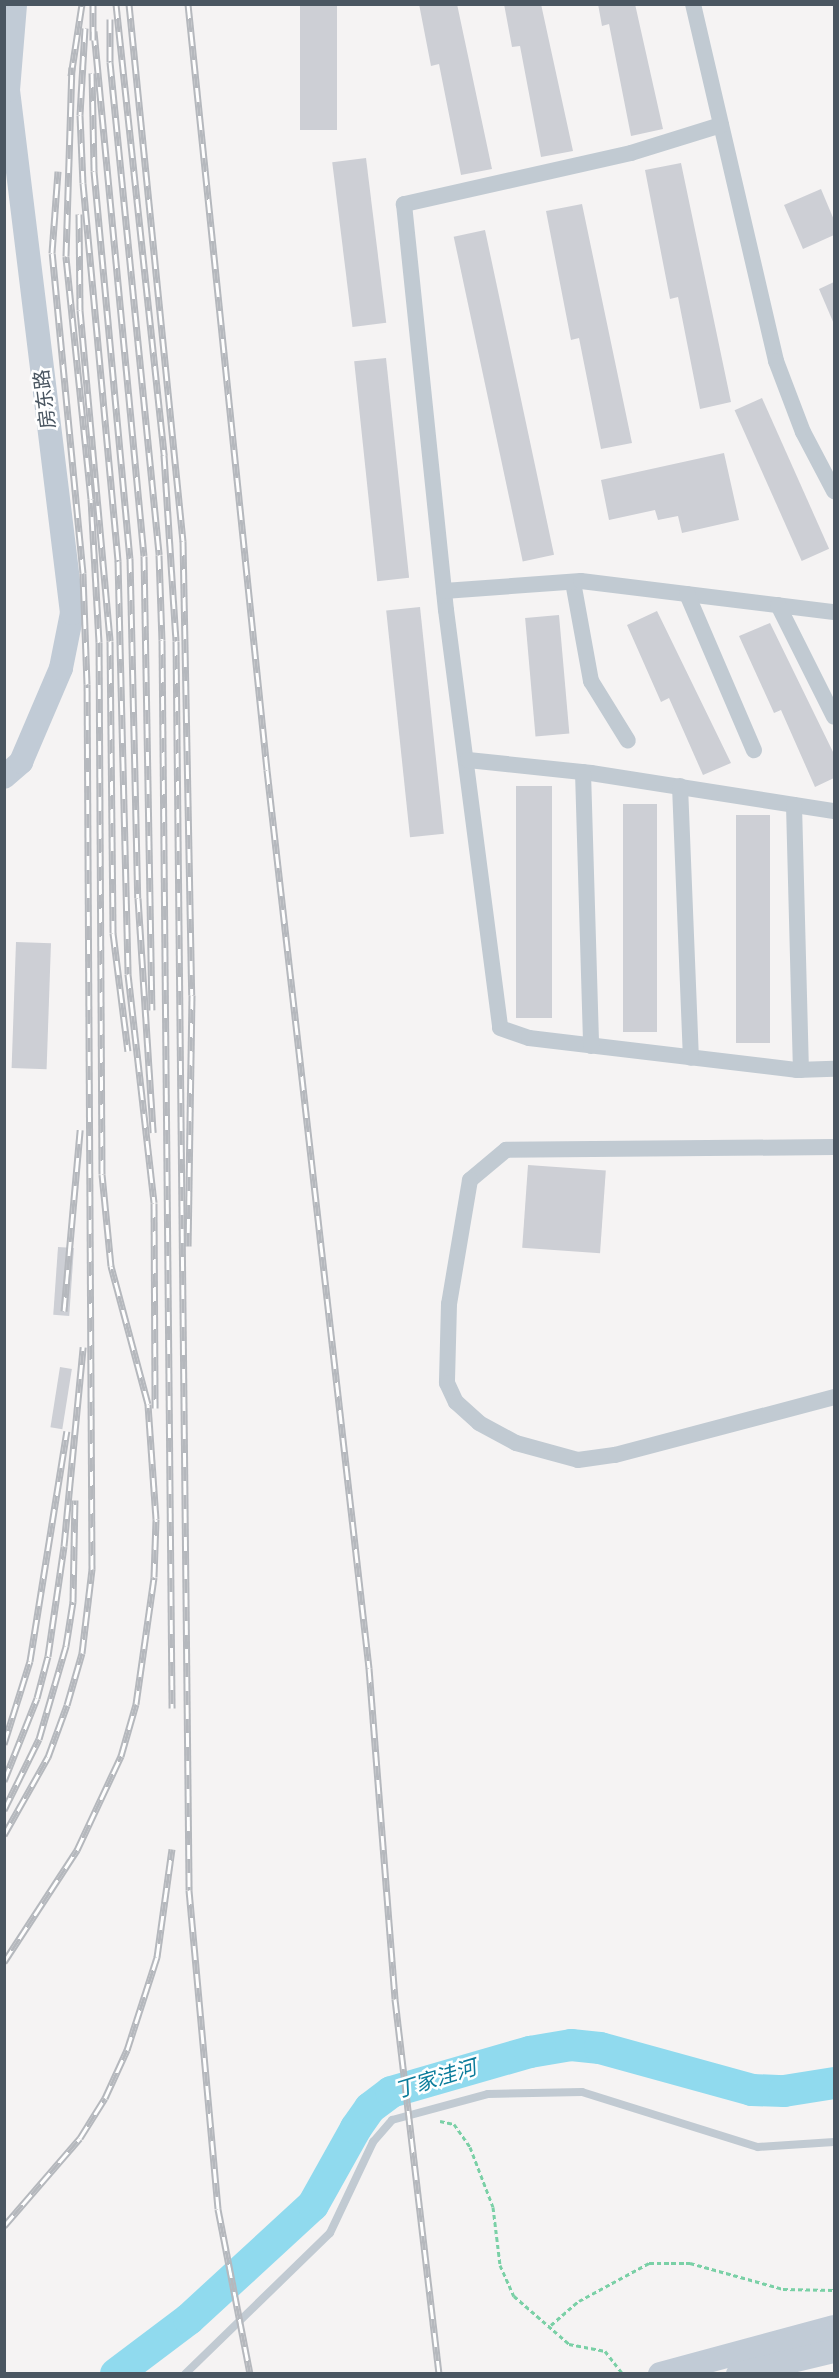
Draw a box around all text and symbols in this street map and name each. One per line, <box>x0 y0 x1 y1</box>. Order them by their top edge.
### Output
street label: 房东路 <box>30 368 62 430</box>
water label: 丁家洼河 <box>392 2056 480 2104</box>

